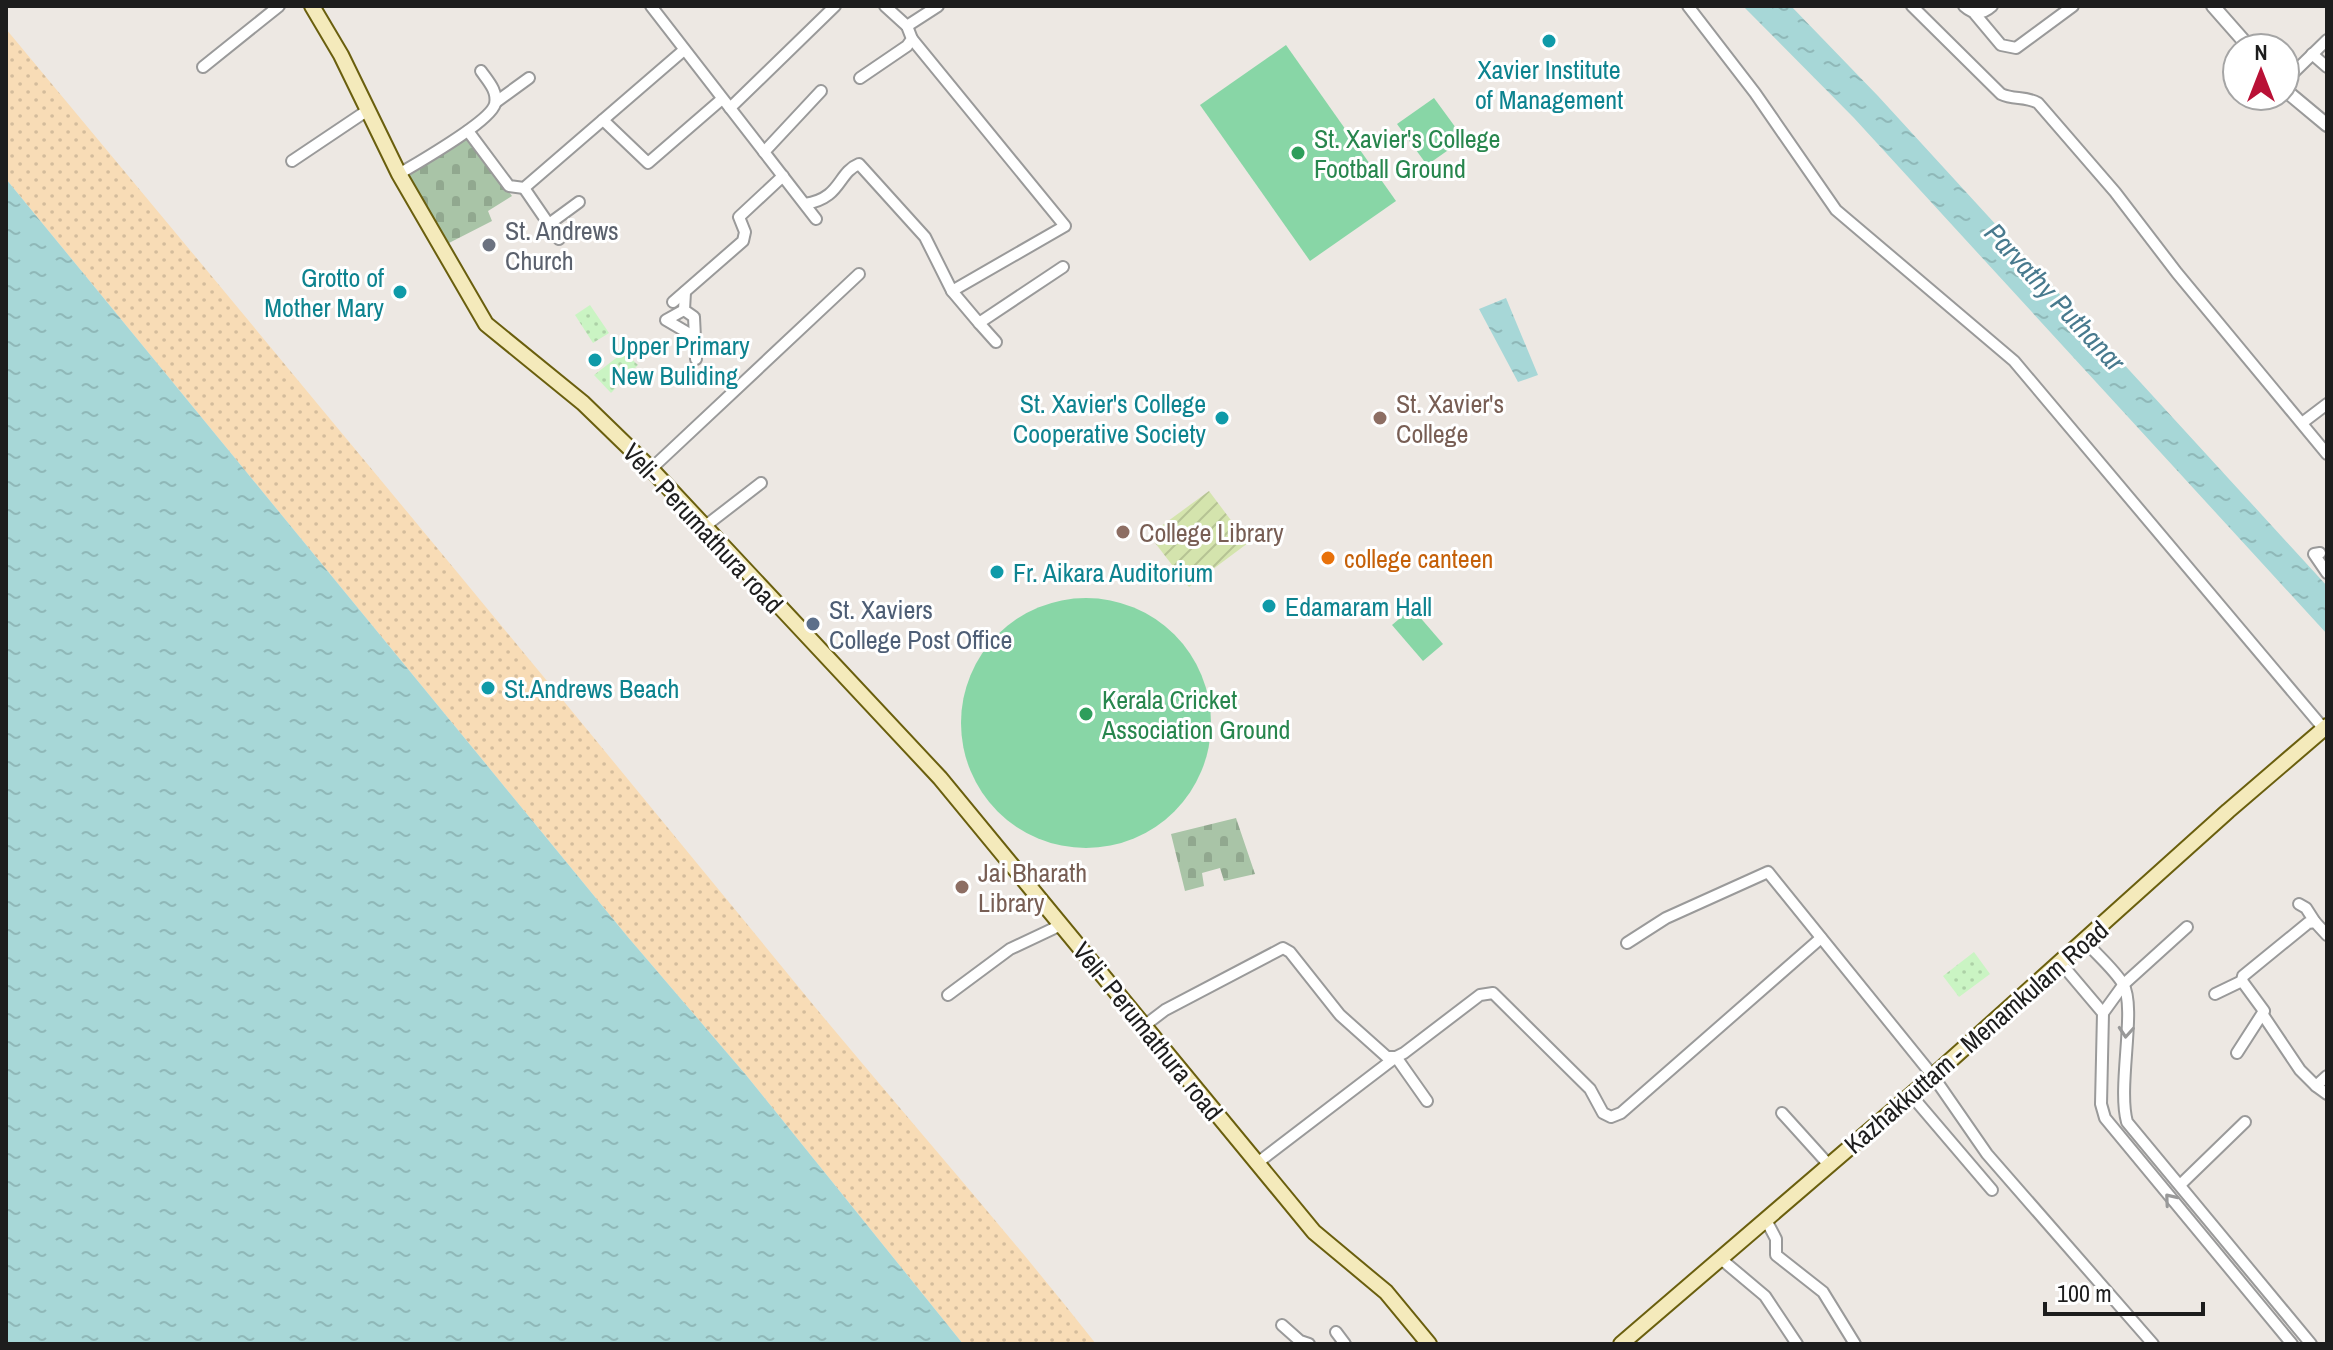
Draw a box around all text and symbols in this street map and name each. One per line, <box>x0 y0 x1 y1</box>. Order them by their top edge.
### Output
marker: Xavier Institute of Management <box>1540 32 1558 50</box>
north arrow <box>2221 32 2301 112</box>
text: N <box>2254 37 2268 67</box>
place label: Xavier Institute of Management <box>1475 52 1623 117</box>
place label: St. Xavier's College Football Ground <box>1314 121 1500 186</box>
marker: St. Xavier's College Football Ground <box>1289 144 1307 162</box>
place label: St. Andrews Church <box>505 213 619 278</box>
water label: Parvathy Puthanar <box>1976 214 2135 380</box>
marker: St. Andrews Church <box>480 236 498 254</box>
place label: Grotto of Mother Mary <box>264 260 384 325</box>
marker: Grotto of Mother Mary <box>391 283 409 301</box>
place label: Upper Primary New Buliding <box>611 328 750 393</box>
marker: Upper Primary New Buliding <box>586 351 604 369</box>
place label: St. Xavier's College Cooperative Society <box>1013 386 1206 451</box>
place label: St. Xavier's College <box>1396 386 1504 451</box>
marker: St. Xavier's College Cooperative Society <box>1213 409 1231 427</box>
marker: St. Xavier's College <box>1371 409 1389 427</box>
street label: Veli- Perumathura road <box>615 435 791 621</box>
place label: College Library <box>1139 515 1284 550</box>
marker: College Library <box>1114 523 1132 541</box>
place label: college canteen <box>1344 541 1493 576</box>
marker: college canteen <box>1319 549 1337 567</box>
place label: Fr. Aikara Auditorium <box>1013 555 1213 590</box>
marker: Fr. Aikara Auditorium <box>988 563 1006 581</box>
place label: Edamaram Hall <box>1285 589 1432 624</box>
place label: St. Xaviers College Post Office <box>829 592 1012 657</box>
marker: Edamaram Hall <box>1260 597 1278 615</box>
marker: St. Xaviers College Post Office <box>804 615 822 633</box>
place label: St.Andrews Beach <box>504 671 679 706</box>
marker: St.Andrews Beach <box>479 679 497 697</box>
place label: Kerala Cricket Association Ground <box>1101 682 1290 747</box>
marker: Kerala Cricket Association Ground <box>1077 705 1095 723</box>
place label: Jai Bharath Library <box>978 855 1087 920</box>
marker: Jai Bharath Library <box>953 878 971 896</box>
street label: Kazhakkuttam - Menamkulam Road <box>1837 913 2115 1161</box>
street label: Veli- Perumathura road <box>1065 934 1231 1128</box>
one-way arrow <box>2118 1026 2135 1039</box>
one-way arrow <box>2165 1193 2180 1208</box>
scale bar <box>2045 1266 2203 1316</box>
text: 100 m <box>2057 1277 2112 1309</box>

